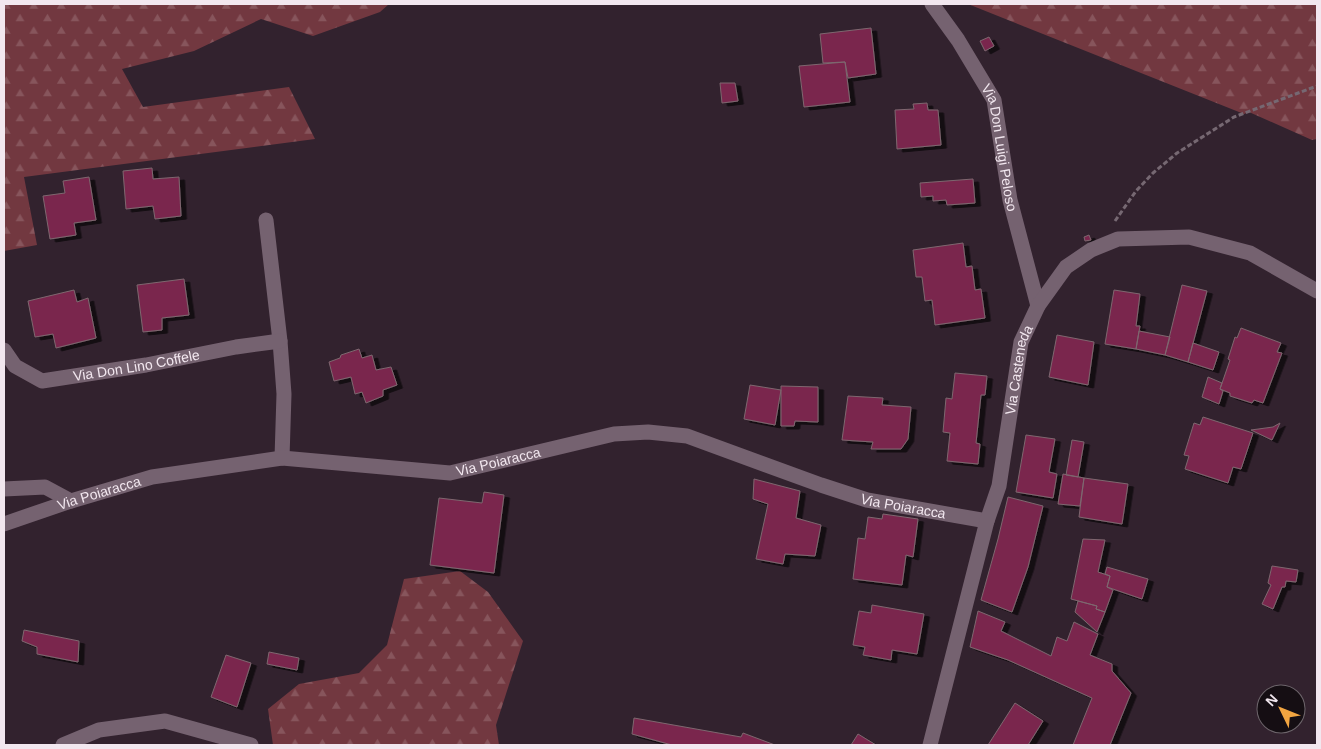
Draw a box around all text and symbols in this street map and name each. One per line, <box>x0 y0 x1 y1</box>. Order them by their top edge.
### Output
street label: Via Don Luigi Peloso <box>978 81 1021 213</box>
street label: Via Casteneda <box>1002 322 1036 416</box>
street label: Via Don Lino Coffele <box>72 346 201 384</box>
street label: Via Poiaracca <box>454 444 542 479</box>
street label: Via Poiaracca <box>55 473 143 513</box>
street label: Via Poiaracca <box>858 490 947 522</box>
north arrow <box>1256 684 1306 734</box>
text: N <box>1262 691 1281 709</box>

